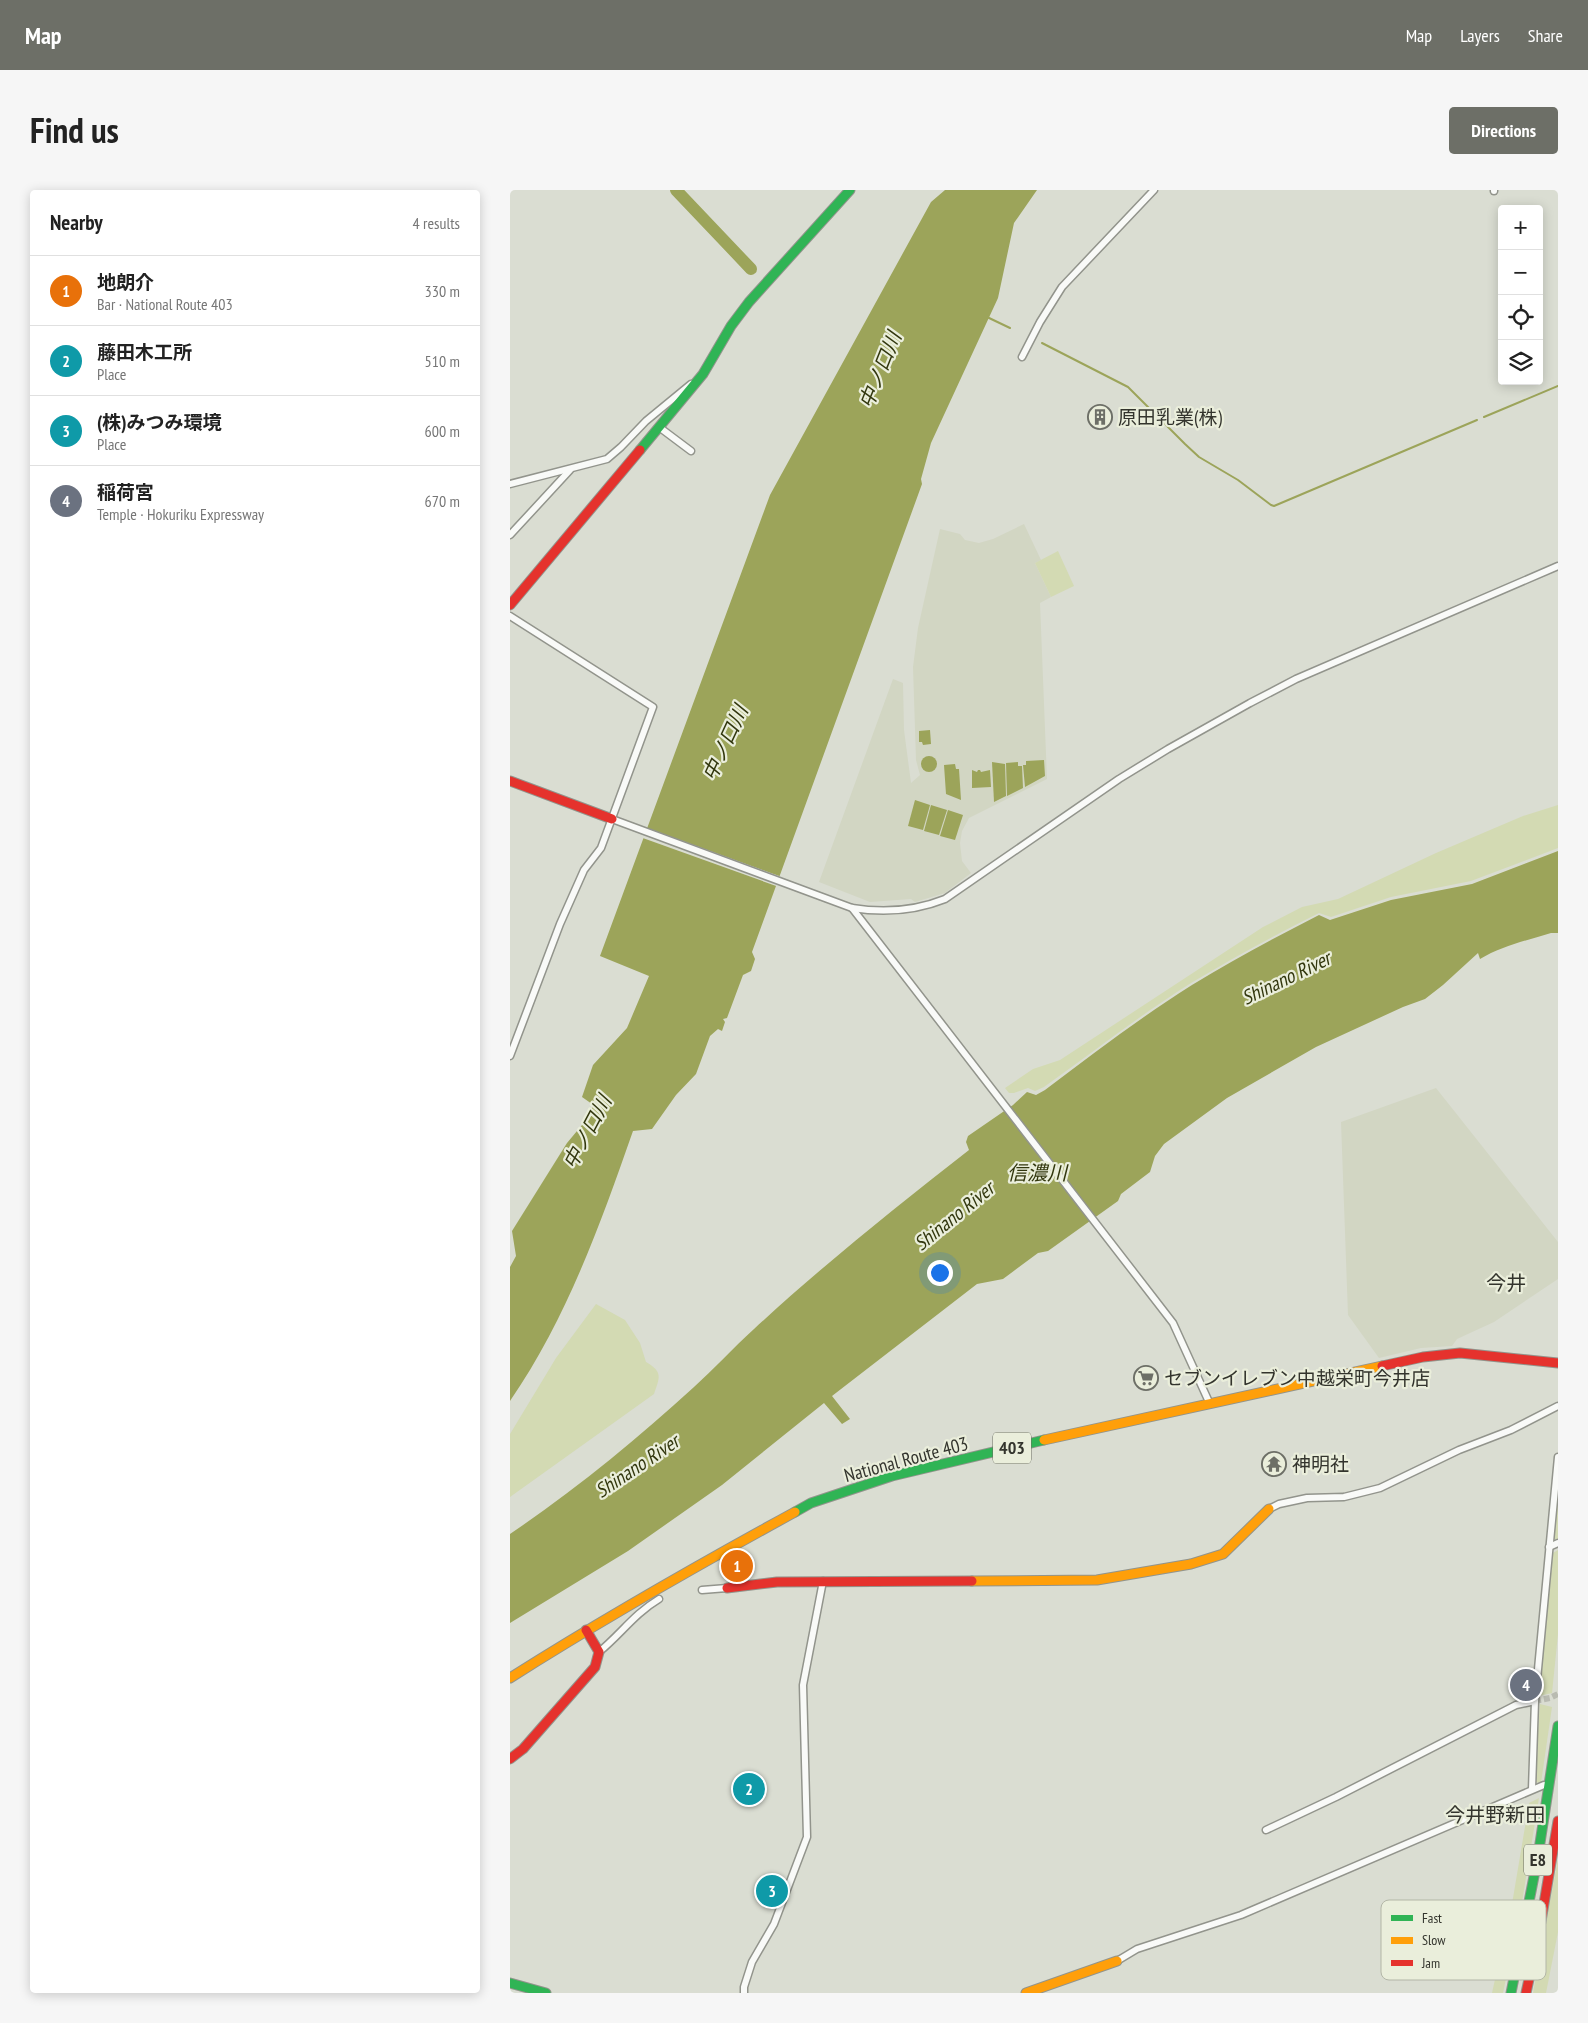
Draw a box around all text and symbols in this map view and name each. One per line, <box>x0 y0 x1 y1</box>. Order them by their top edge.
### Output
text: Map <box>25 20 62 51</box>
text: Map <box>1406 24 1432 47</box>
text: Layers <box>1460 24 1500 47</box>
text: Share <box>1528 24 1563 47</box>
text: Find us <box>30 107 119 153</box>
button: Directions <box>1449 107 1558 154</box>
map controls <box>1498 205 1543 385</box>
button: + <box>1498 205 1543 250</box>
text: Nearby <box>50 209 103 236</box>
text: 4 results <box>413 213 460 233</box>
button: − <box>1498 250 1543 295</box>
text: 地朗介 <box>97 270 154 294</box>
text: 1 <box>62 281 70 301</box>
text: 330 m <box>425 281 460 301</box>
text: Bar · National Route 403 <box>97 294 233 314</box>
button: locate <box>1498 295 1543 340</box>
water label: 中ノ口川 <box>853 326 908 412</box>
text: 藤田木工所 <box>97 340 192 364</box>
button: layers <box>1498 340 1543 385</box>
text: 2 <box>62 351 70 371</box>
text: 510 m <box>425 351 460 371</box>
text: Place <box>97 364 126 384</box>
building icon: 原田乳業(株) <box>1087 404 1113 430</box>
place label: 原田乳業(株) <box>1118 405 1222 429</box>
text: (株)みつみ環境 <box>97 410 222 434</box>
text: 3 <box>62 421 70 441</box>
text: 600 m <box>425 421 460 441</box>
text: Place <box>97 434 126 454</box>
text: 稲荷宮 <box>97 480 154 504</box>
text: 4 <box>62 491 70 511</box>
text: 670 m <box>425 491 460 511</box>
text: Temple · Hokuriku Expressway <box>97 504 264 524</box>
water label: 中ノ口川 <box>696 699 755 785</box>
water label: Shinano River <box>1237 944 1337 1011</box>
water label: 中ノ口川 <box>557 1089 618 1173</box>
water label: 信濃川 <box>1007 1160 1069 1186</box>
water label: Shinano River <box>909 1174 1001 1256</box>
your location <box>927 1260 953 1286</box>
district label: 今井 <box>1486 1270 1526 1296</box>
supermarket icon: セブンイレブン中越栄町今井店 <box>1133 1365 1159 1391</box>
place label: セブンイレブン中越栄町今井店 <box>1164 1366 1430 1390</box>
water label: Shinano River <box>590 1427 686 1504</box>
street label: National Route 403 <box>841 1431 971 1487</box>
road number: 403 <box>993 1432 1031 1464</box>
temple icon: 神明社 <box>1261 1451 1287 1477</box>
place label: 神明社 <box>1292 1452 1349 1476</box>
pin: 1 <box>721 1547 753 1585</box>
pin: 4 <box>1510 1666 1542 1704</box>
pin: 2 <box>733 1770 765 1808</box>
district label: 今井野新田 <box>1445 1802 1545 1828</box>
road number: E8 <box>1524 1844 1552 1876</box>
pin: 3 <box>756 1872 788 1910</box>
legend <box>1381 1900 1546 1980</box>
text: Fast <box>1422 1909 1442 1927</box>
text: Slow <box>1422 1931 1446 1949</box>
text: Jam <box>1421 1954 1440 1972</box>

